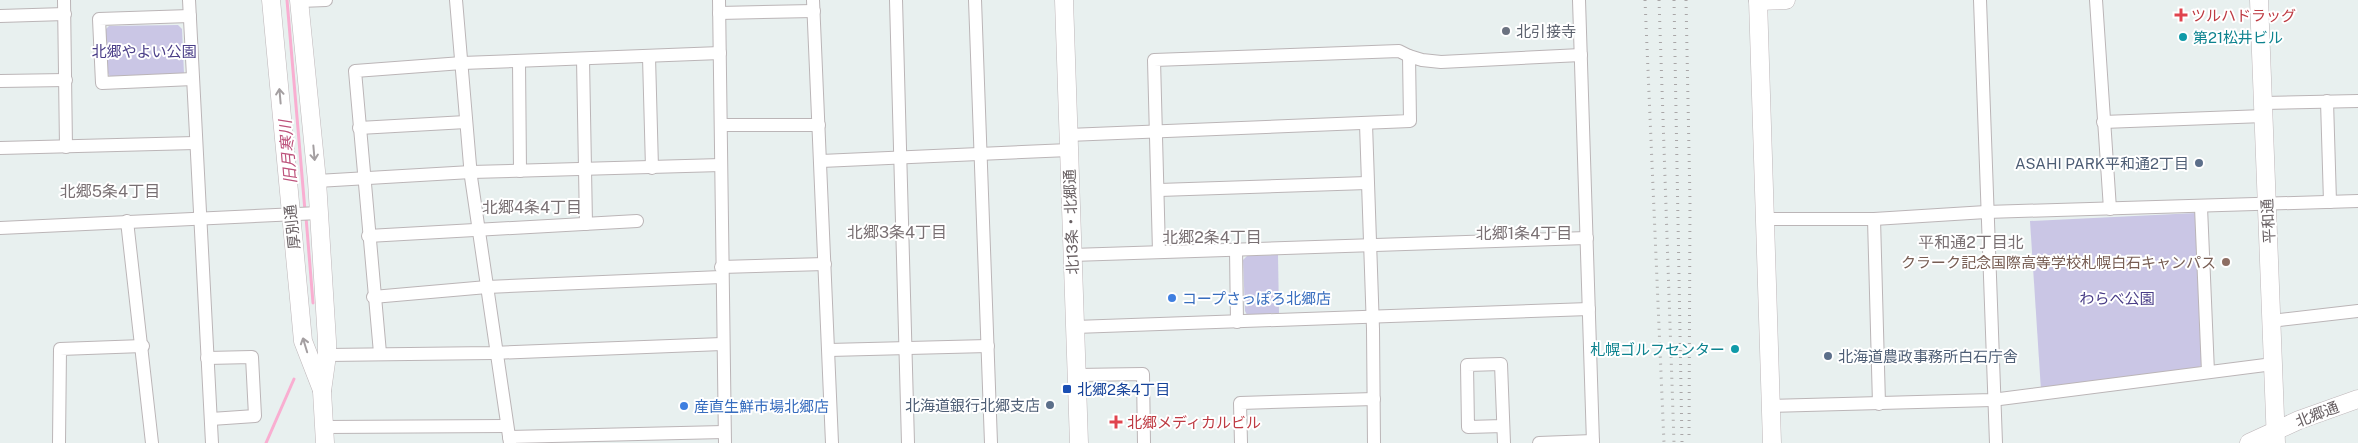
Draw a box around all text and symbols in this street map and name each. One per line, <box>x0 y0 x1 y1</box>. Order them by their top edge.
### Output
place label: ツルハドラッグ <box>2191 7 2296 24</box>
marker: ツルハドラッグ <box>2175 9 2187 21</box>
place label: 北引接寺 <box>1516 23 1576 40</box>
marker: 北引接寺 <box>1500 25 1512 37</box>
place label: 第21松井ビル <box>2193 29 2283 46</box>
marker: 第21松井ビル <box>2177 31 2189 43</box>
park label: 北郷やよい公園 <box>91 43 197 60</box>
one-way arrow <box>275 89 285 105</box>
water label: 旧月寒川 <box>276 117 300 185</box>
one-way arrow <box>309 145 319 161</box>
place label: ASAHI PARK平和通2丁目 <box>2015 155 2189 172</box>
marker: ASAHI PARK平和通2丁目 <box>2193 157 2205 169</box>
street label: 北13条・北郷通 <box>1061 169 1081 275</box>
district label: 北郷5条4丁目 <box>60 182 160 201</box>
district label: 北郷4条4丁目 <box>482 198 582 217</box>
street label: 平和通 <box>2258 198 2278 244</box>
street label: 厚別通 <box>281 204 303 250</box>
district label: 北郷3条4丁目 <box>847 223 947 242</box>
district label: 北郷1条4丁目 <box>1476 224 1572 243</box>
district label: 北郷2条4丁目 <box>1162 228 1262 247</box>
district label: 平和通2丁目北 <box>1918 233 2024 252</box>
place label: クラーク記念国際高等学校札幌白石キャンパス <box>1901 254 2216 271</box>
marker: クラーク記念国際高等学校札幌白石キャンパス <box>2220 256 2232 268</box>
place label: コープさっぽろ北郷店 <box>1182 290 1331 307</box>
park label: わらべ公園 <box>2079 290 2155 307</box>
marker: コープさっぽろ北郷店 <box>1166 292 1178 304</box>
one-way arrow <box>300 337 310 353</box>
place label: 札幌ゴルフセンター <box>1590 341 1725 358</box>
marker: 札幌ゴルフセンター <box>1729 343 1741 355</box>
place label: 北海道農政事務所白石庁舎 <box>1838 348 2018 365</box>
marker: 北海道農政事務所白石庁舎 <box>1822 350 1834 362</box>
place label: 北郷2条4丁目 <box>1077 381 1170 398</box>
marker: 北郷2条4丁目 <box>1061 383 1073 395</box>
place label: 北海道銀行北郷支店 <box>905 397 1040 414</box>
place label: 産直生鮮市場北郷店 <box>694 398 829 415</box>
street label: 北郷通 <box>2293 398 2341 430</box>
marker: 北海道銀行北郷支店 <box>1044 399 1056 411</box>
marker: 産直生鮮市場北郷店 <box>678 400 690 412</box>
place label: 北郷メディカルビル <box>1127 414 1261 431</box>
marker: 北郷メディカルビル <box>1109 415 1123 429</box>

